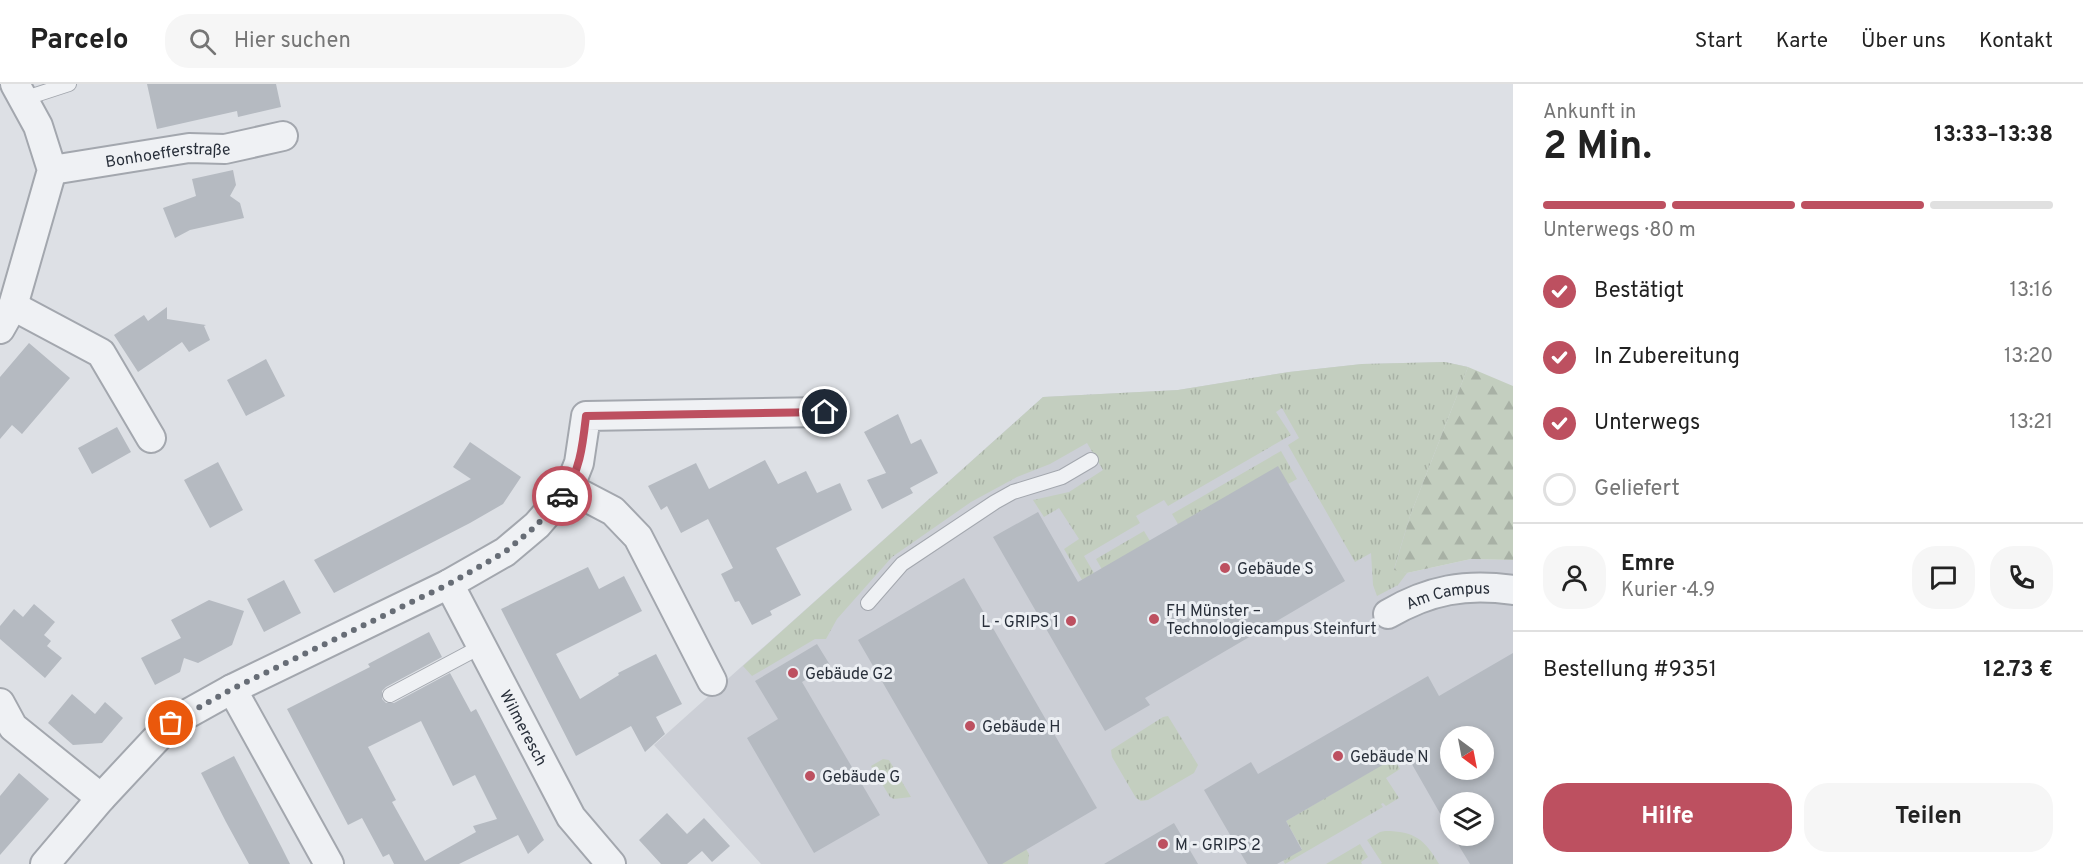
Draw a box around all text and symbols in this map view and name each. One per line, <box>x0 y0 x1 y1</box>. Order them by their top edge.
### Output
search box <box>165 14 585 68</box>
text: Parcelo <box>30 23 129 59</box>
icon: search <box>186 25 219 58</box>
text: Hier suchen <box>234 28 351 55</box>
text: Start <box>1695 28 1743 55</box>
text: Karte <box>1776 28 1828 55</box>
text: Über uns <box>1861 28 1946 55</box>
text: Kontakt <box>1979 28 2053 55</box>
text: Ankunft in <box>1543 100 1636 126</box>
text: 13:33–13:38 <box>1934 122 2053 149</box>
text: 2 Min. <box>1543 124 1652 173</box>
street label: Bonhoefferstraße <box>104 140 233 173</box>
text: Unterwegs · 80 m <box>1543 218 1696 244</box>
icon: check <box>1543 275 1576 308</box>
text: Bestätigt <box>1594 278 1684 305</box>
text: 13:16 <box>2010 278 2053 304</box>
icon: check <box>1543 341 1576 374</box>
text: In Zubereitung <box>1594 344 1740 371</box>
text: 13:20 <box>2004 344 2053 370</box>
pin <box>799 386 850 437</box>
icon: home <box>808 395 841 428</box>
icon: check <box>1543 407 1576 440</box>
text: Unterwegs <box>1594 410 1700 437</box>
text: 13:21 <box>2009 410 2053 436</box>
courier <box>532 466 592 526</box>
text: Geliefert <box>1594 476 1680 503</box>
icon: car <box>546 480 579 513</box>
button: person <box>1543 546 1606 609</box>
button: chat <box>1912 546 1975 609</box>
button: phone <box>1990 546 2053 609</box>
text: Emre <box>1621 551 1675 578</box>
place label: Gebäude S <box>1237 560 1314 580</box>
marker: Gebäude S <box>1218 561 1232 575</box>
text: Kurier · 4.9 <box>1621 578 1715 604</box>
street label: Am Campus <box>1403 579 1490 615</box>
place label: FH Münster – Technologiecampus Steinfurt <box>1166 602 1377 640</box>
marker: FH Münster – Technologiecampus Steinfurt <box>1147 612 1161 626</box>
place label: L - GRIPS 1 <box>981 613 1059 633</box>
marker: L - GRIPS 1 <box>1064 614 1078 628</box>
text: Bestellung #9351 <box>1543 657 1717 684</box>
text: 12.73 € <box>1983 657 2053 684</box>
place label: Gebäude G2 <box>805 665 893 685</box>
marker: Gebäude G2 <box>786 666 800 680</box>
street label: Wilmeresch <box>494 687 550 770</box>
pin <box>145 697 196 748</box>
icon: bag <box>154 706 187 739</box>
place label: Gebäude H <box>982 718 1061 738</box>
marker: Gebäude H <box>963 719 977 733</box>
north arrow <box>1440 726 1494 780</box>
map controls <box>1440 726 1494 846</box>
place label: Gebäude N <box>1350 748 1429 768</box>
marker: Gebäude N <box>1331 749 1345 763</box>
place label: Gebäude G <box>822 768 900 788</box>
marker: Gebäude G <box>803 769 817 783</box>
button: Hilfe <box>1543 783 1792 852</box>
button: Teilen <box>1804 783 2053 852</box>
button: layers <box>1440 792 1494 846</box>
place label: M - GRIPS 2 <box>1175 836 1261 856</box>
marker: M - GRIPS 2 <box>1156 837 1170 851</box>

